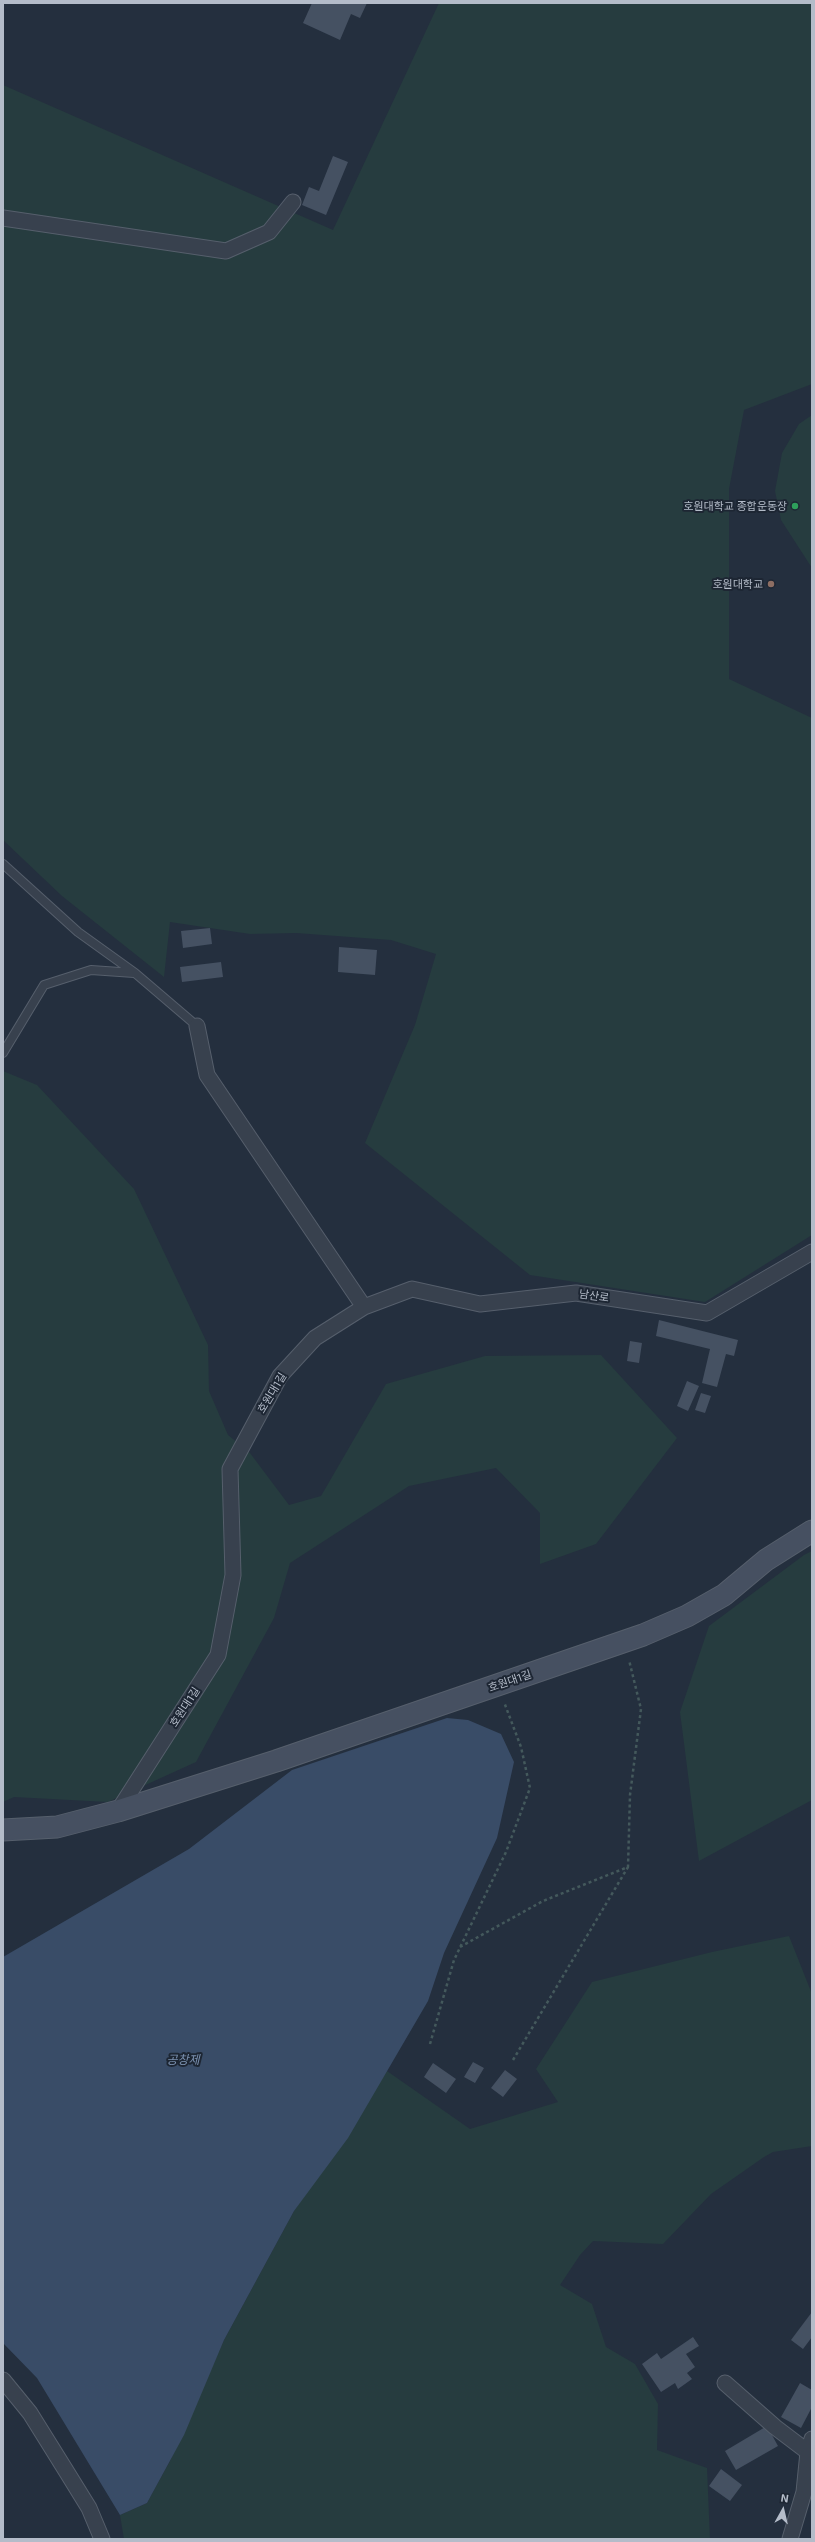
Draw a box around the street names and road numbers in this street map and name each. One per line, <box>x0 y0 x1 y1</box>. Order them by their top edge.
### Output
street label: 남산로 <box>578 1287 610 1305</box>
street label: 호원대1길 <box>255 1370 289 1416</box>
street label: 호원대1길 <box>487 1667 533 1695</box>
street label: 호원대1길 <box>167 1685 203 1729</box>

